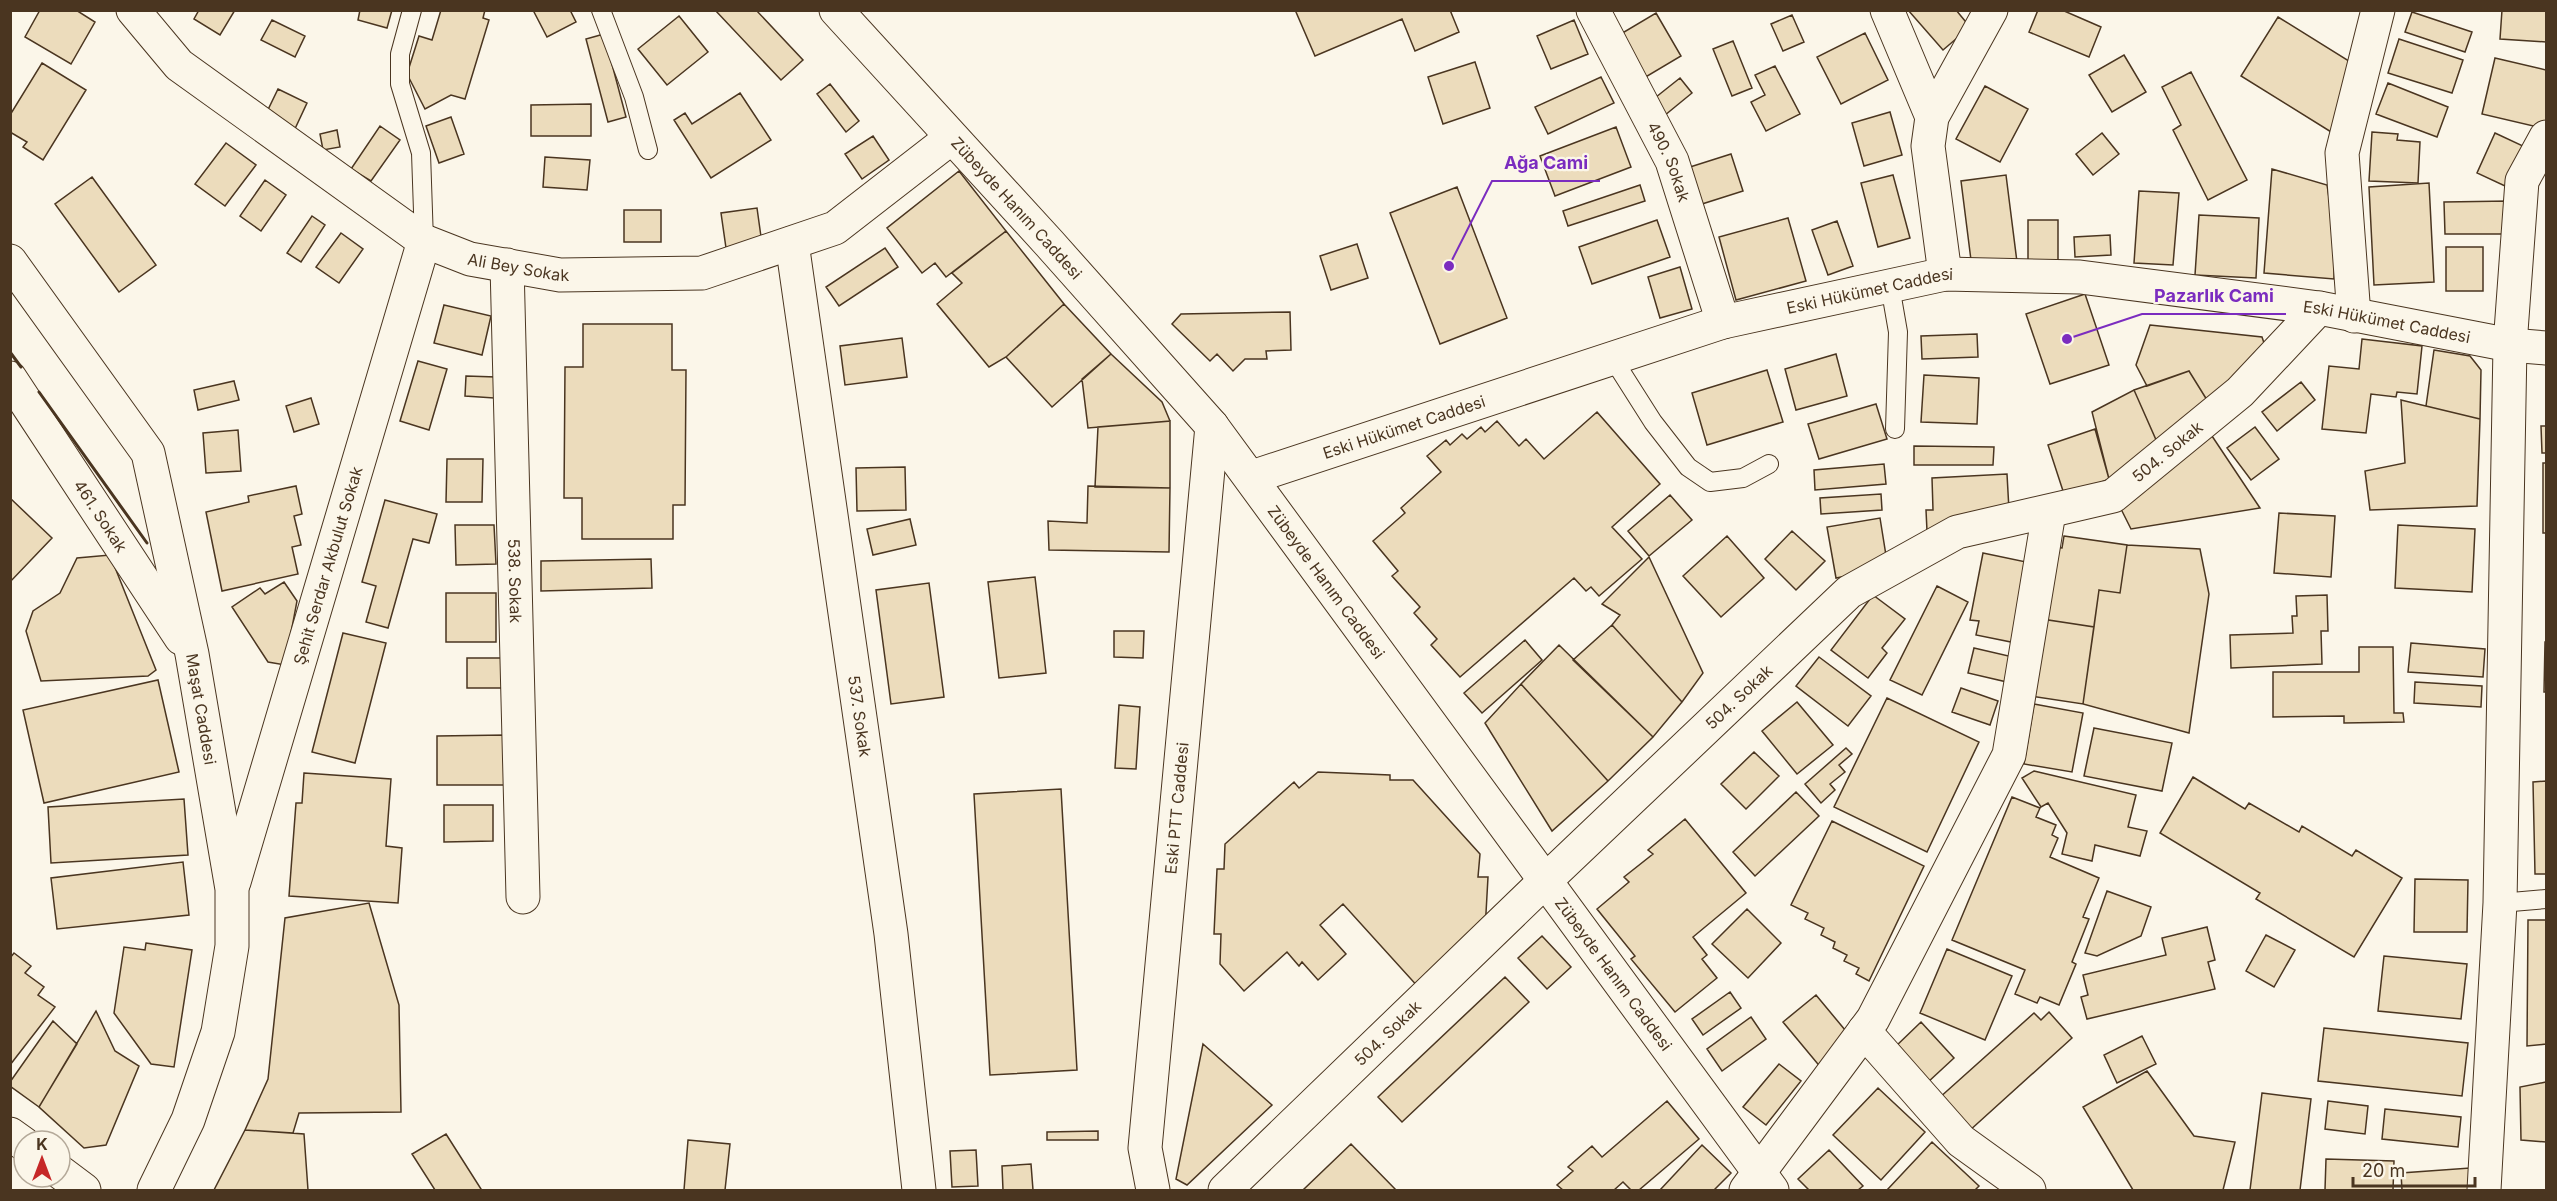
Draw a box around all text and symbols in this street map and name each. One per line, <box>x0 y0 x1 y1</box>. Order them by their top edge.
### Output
street label: 490. Sokak <box>1643 118 1694 205</box>
street label: Zübeyde Hanım Caddesi <box>947 133 1086 283</box>
callout: Ağa Cami <box>1492 145 1600 181</box>
text: Ağa Cami <box>1504 152 1588 173</box>
street label: Ali Bey Sokak <box>466 249 570 285</box>
street label: Eski Hükümet Caddesi <box>1785 263 1953 318</box>
callout: Pazarlık Cami <box>2142 278 2286 314</box>
text: Pazarlık Cami <box>2154 285 2274 306</box>
street label: Eski Hükümet Caddesi <box>2302 296 2472 347</box>
street label: Eski Hükümet Caddesi <box>1320 391 1488 463</box>
street label: 504. Sokak <box>2128 417 2207 486</box>
street label: Şehit Serdar Akbulut Sokak <box>289 464 367 667</box>
street label: 461. Sokak <box>70 476 132 556</box>
street label: Zübeyde Hanım Caddesi <box>1263 501 1389 662</box>
street label: 538. Sokak <box>504 538 526 624</box>
street label: Maşat Caddesi <box>182 652 221 766</box>
street label: 504. Sokak <box>1701 660 1777 734</box>
street label: 537. Sokak <box>844 674 876 758</box>
street label: Eski PTT Caddesi <box>1160 741 1193 875</box>
street label: Zübeyde Hanım Caddesi <box>1551 893 1676 1054</box>
street label: 504. Sokak <box>1350 996 1425 1070</box>
north arrow <box>12 1129 72 1189</box>
text: K <box>36 1134 48 1154</box>
scale bar <box>2353 1150 2474 1188</box>
text: 20 m <box>2362 1160 2405 1181</box>

